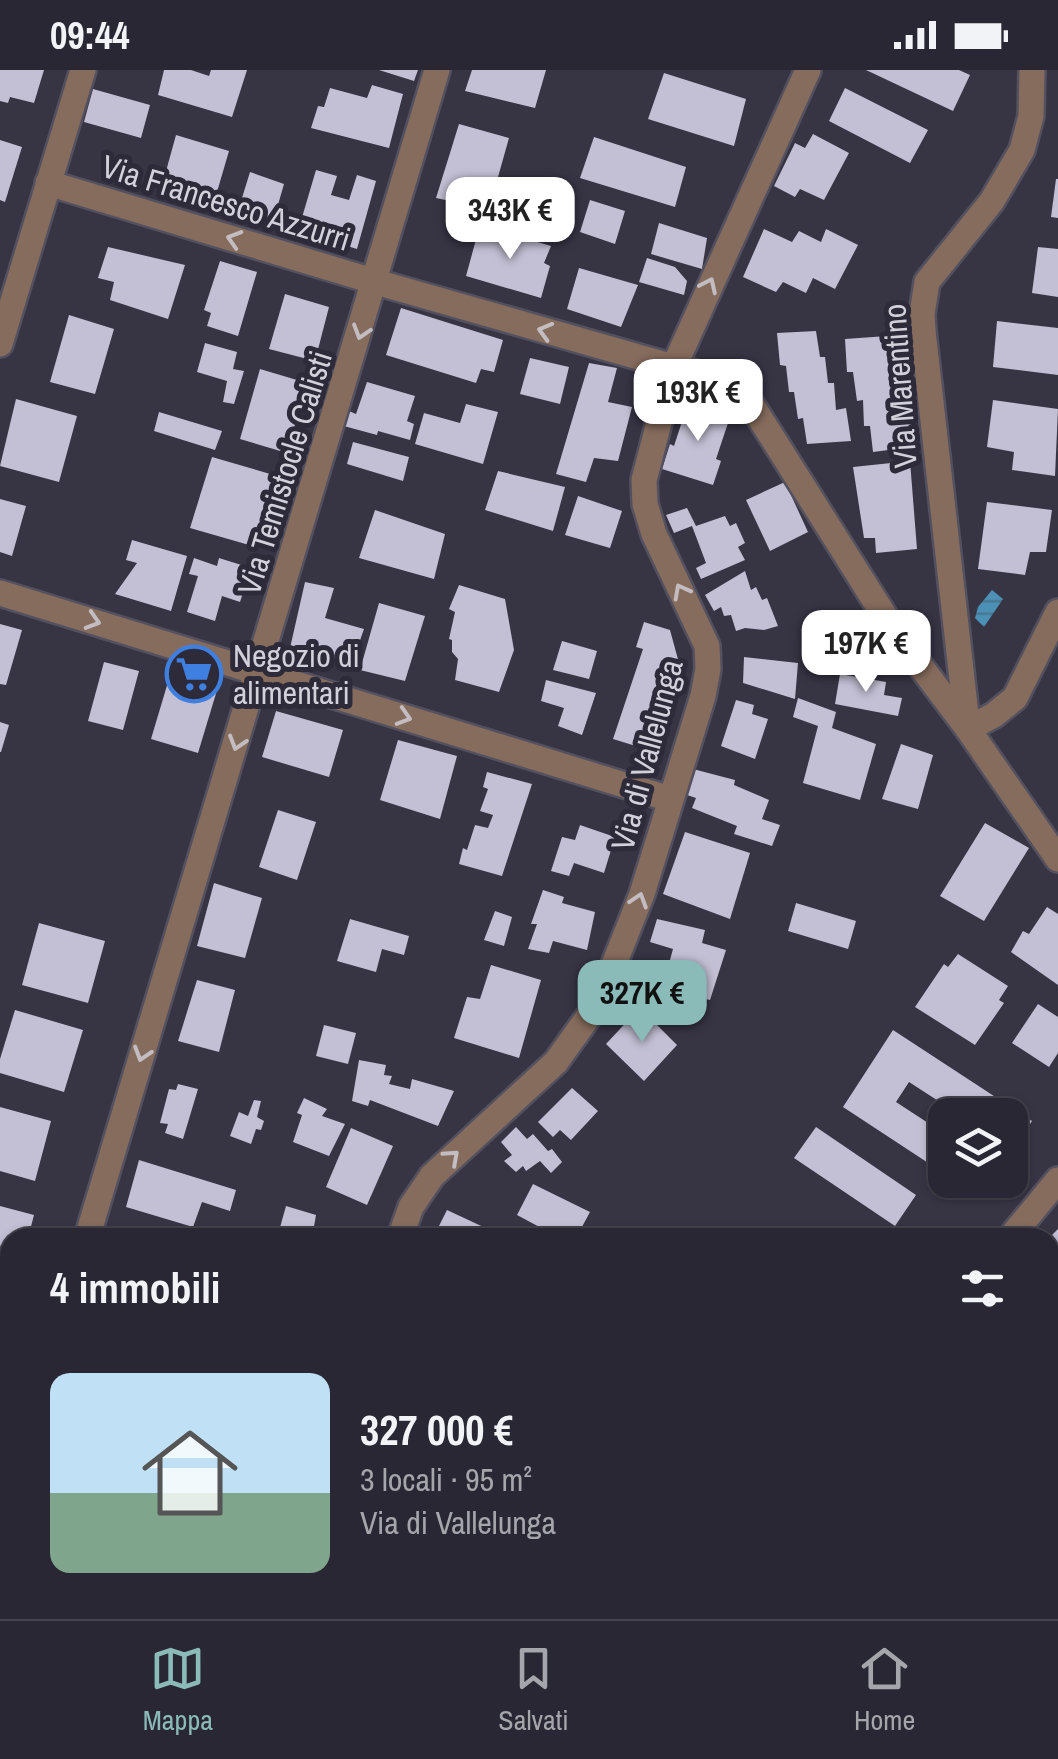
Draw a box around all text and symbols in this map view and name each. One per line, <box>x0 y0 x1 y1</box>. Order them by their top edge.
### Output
text: 09:44 <box>50 10 130 61</box>
street label: Via Francesco Azzurri <box>97 144 356 261</box>
pin: 343K € <box>429 177 591 262</box>
text: 343K € <box>468 188 552 231</box>
one-way arrow <box>226 230 243 251</box>
one-way arrow <box>697 277 717 295</box>
street label: Via Marentino <box>872 303 927 470</box>
one-way arrow <box>352 322 373 339</box>
one-way arrow <box>537 322 555 343</box>
street label: Via Temistocle Calisti <box>227 346 342 600</box>
pin: 193K € <box>617 359 779 444</box>
text: 193K € <box>656 370 740 413</box>
one-way arrow <box>674 584 694 602</box>
one-way arrow <box>84 609 101 630</box>
pin: 197K € <box>785 610 947 695</box>
text: 197K € <box>824 621 908 664</box>
place label: Negozio di alimentari <box>233 634 360 714</box>
supermarket icon: Negozio di alimentari <box>164 644 224 704</box>
street label: Via di Vallelunga <box>600 654 693 855</box>
one-way arrow <box>395 705 412 726</box>
one-way arrow <box>228 734 249 751</box>
one-way arrow <box>628 892 648 909</box>
pin: 327K € <box>561 960 723 1045</box>
text: 327K € <box>600 971 684 1014</box>
one-way arrow <box>133 1045 154 1062</box>
map controls <box>928 1098 1028 1198</box>
button: layers <box>928 1098 1028 1198</box>
one-way arrow <box>440 1151 459 1169</box>
text: 4 immobili <box>50 1260 220 1316</box>
icon: filters <box>955 1261 1010 1316</box>
text: 327 000 € <box>360 1402 513 1458</box>
icon: home <box>130 1413 250 1533</box>
text: 3 locali · 95 m² <box>360 1458 532 1501</box>
text: Via di Vallelunga <box>360 1501 556 1544</box>
tab: Mappa <box>143 1641 213 1739</box>
tab: Salvati <box>498 1641 569 1739</box>
tab: Home <box>854 1641 915 1739</box>

